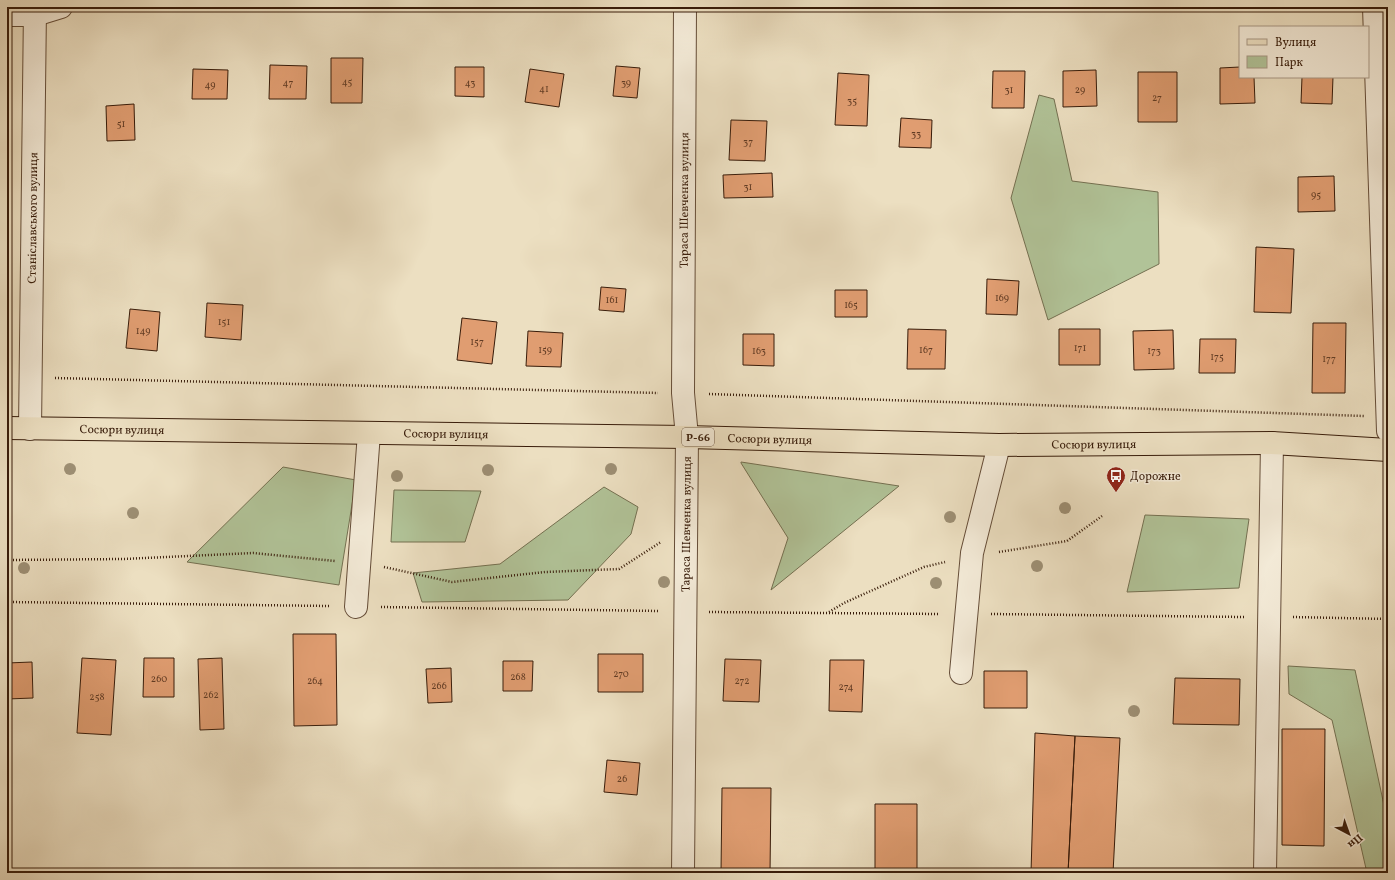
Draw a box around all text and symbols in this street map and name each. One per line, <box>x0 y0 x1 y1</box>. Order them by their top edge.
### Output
legend <box>1239 26 1369 78</box>
text: Вулиця <box>1275 35 1316 51</box>
text: Парк <box>1275 55 1303 71</box>
house number: 45 <box>342 75 352 89</box>
house number: 47 <box>283 76 294 90</box>
house number: 43 <box>465 76 475 90</box>
house number: 39 <box>621 76 631 90</box>
house number: 49 <box>205 78 215 92</box>
house number: 41 <box>539 82 549 96</box>
house number: 31 <box>1004 83 1014 97</box>
house number: 29 <box>1075 83 1085 97</box>
house number: 27 <box>1152 91 1162 105</box>
house number: 35 <box>847 94 857 108</box>
house number: 51 <box>117 117 125 131</box>
house number: 33 <box>911 127 921 141</box>
street label: Тараса Шевченка вулиця <box>677 132 693 268</box>
house number: 37 <box>743 135 753 149</box>
street label: Станіславського вулиця <box>25 152 42 284</box>
house number: 31 <box>743 180 753 194</box>
house number: 95 <box>1311 188 1321 202</box>
house number: 169 <box>995 291 1009 305</box>
house number: 161 <box>606 293 619 307</box>
house number: 165 <box>844 298 858 312</box>
house number: 151 <box>218 315 230 329</box>
house number: 149 <box>136 324 150 338</box>
house number: 157 <box>470 335 484 349</box>
house number: 171 <box>1074 341 1086 355</box>
house number: 159 <box>538 343 552 357</box>
house number: 167 <box>919 343 933 357</box>
house number: 163 <box>752 344 766 358</box>
house number: 173 <box>1147 344 1161 358</box>
house number: 175 <box>1210 350 1224 364</box>
house number: 177 <box>1322 352 1336 366</box>
street label: Сосюри вулиця <box>80 422 164 439</box>
street label: Сосюри вулиця <box>404 426 488 443</box>
road number: Р-66 <box>682 428 714 446</box>
street label: Сосюри вулиця <box>727 431 812 449</box>
street label: Сосюри вулиця <box>1051 437 1136 454</box>
street label: Тараса Шевченка вулиця <box>679 456 696 592</box>
bus stop icon: Дорожне <box>1105 465 1127 493</box>
place label: Дорожне <box>1130 469 1181 485</box>
house number: 270 <box>613 667 629 681</box>
house number: 268 <box>510 670 526 684</box>
house number: 260 <box>151 672 167 686</box>
house number: 264 <box>307 674 323 688</box>
house number: 272 <box>734 674 750 688</box>
house number: 266 <box>431 679 447 693</box>
house number: 274 <box>839 680 853 694</box>
house number: 262 <box>203 688 219 702</box>
house number: 258 <box>89 690 105 704</box>
house number: 26 <box>617 772 627 786</box>
north arrow <box>1329 814 1369 854</box>
text: Пн <box>1344 830 1365 851</box>

